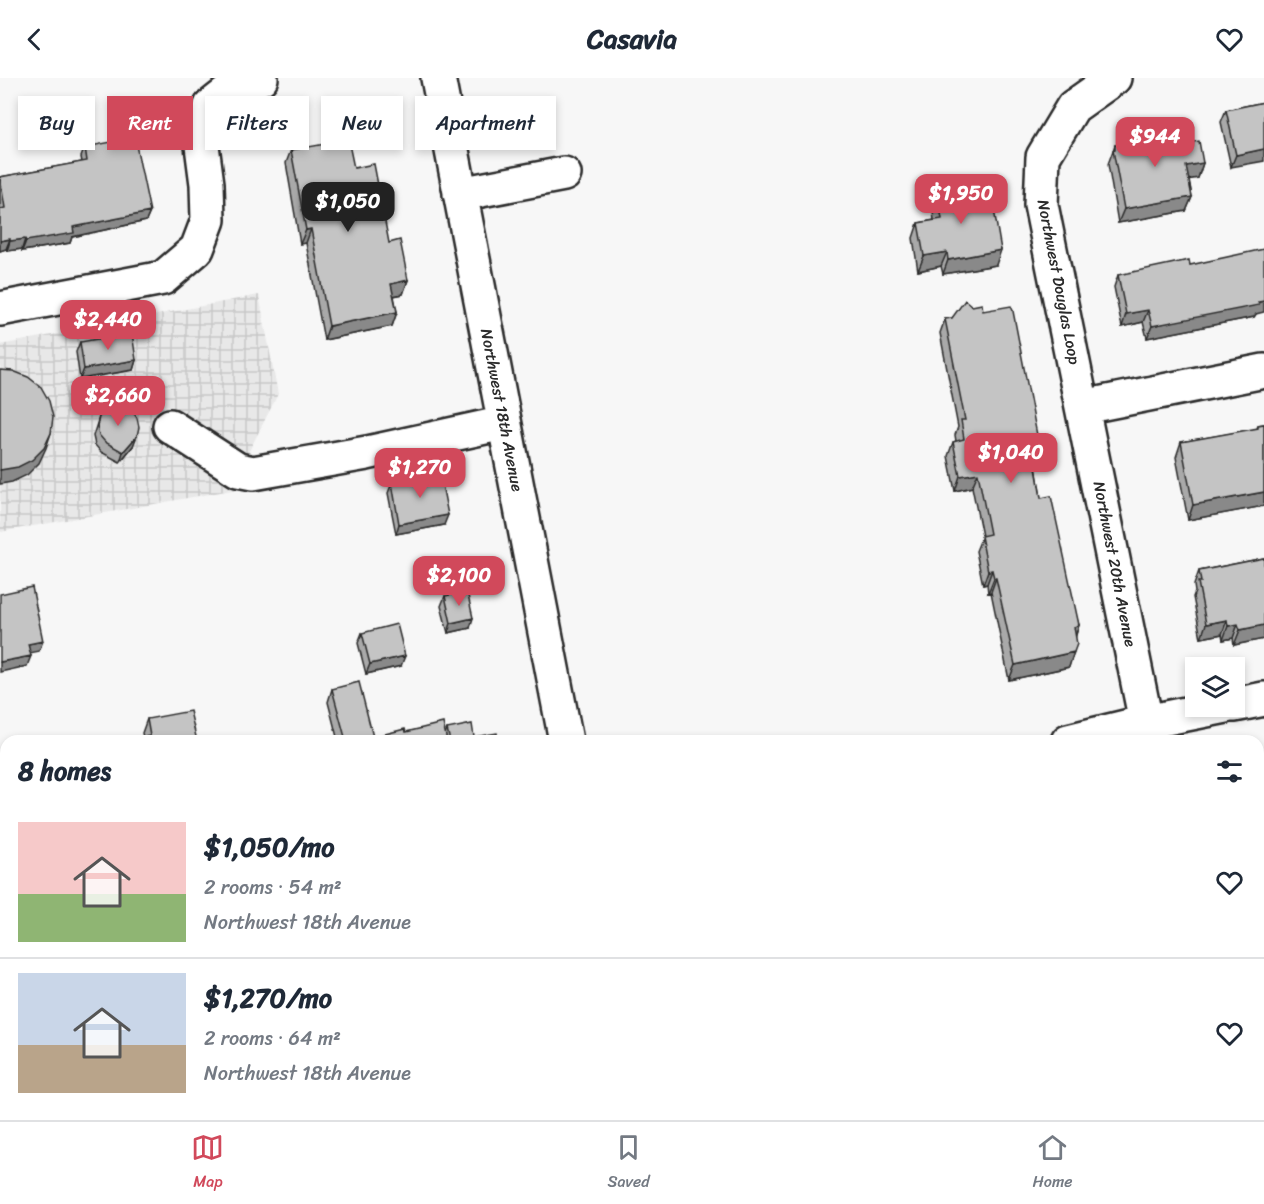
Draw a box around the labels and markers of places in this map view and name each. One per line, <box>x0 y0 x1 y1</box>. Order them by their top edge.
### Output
pin: $944 <box>1119 117 1191 168</box>
pin: $1,950 <box>912 174 1010 225</box>
pin: $1,050 <box>299 182 397 233</box>
pin: $2,440 <box>59 300 157 351</box>
pin: $2,660 <box>69 376 167 427</box>
pin: $1,040 <box>962 433 1060 484</box>
pin: $1,270 <box>371 448 469 499</box>
pin: $2,100 <box>410 556 508 607</box>

